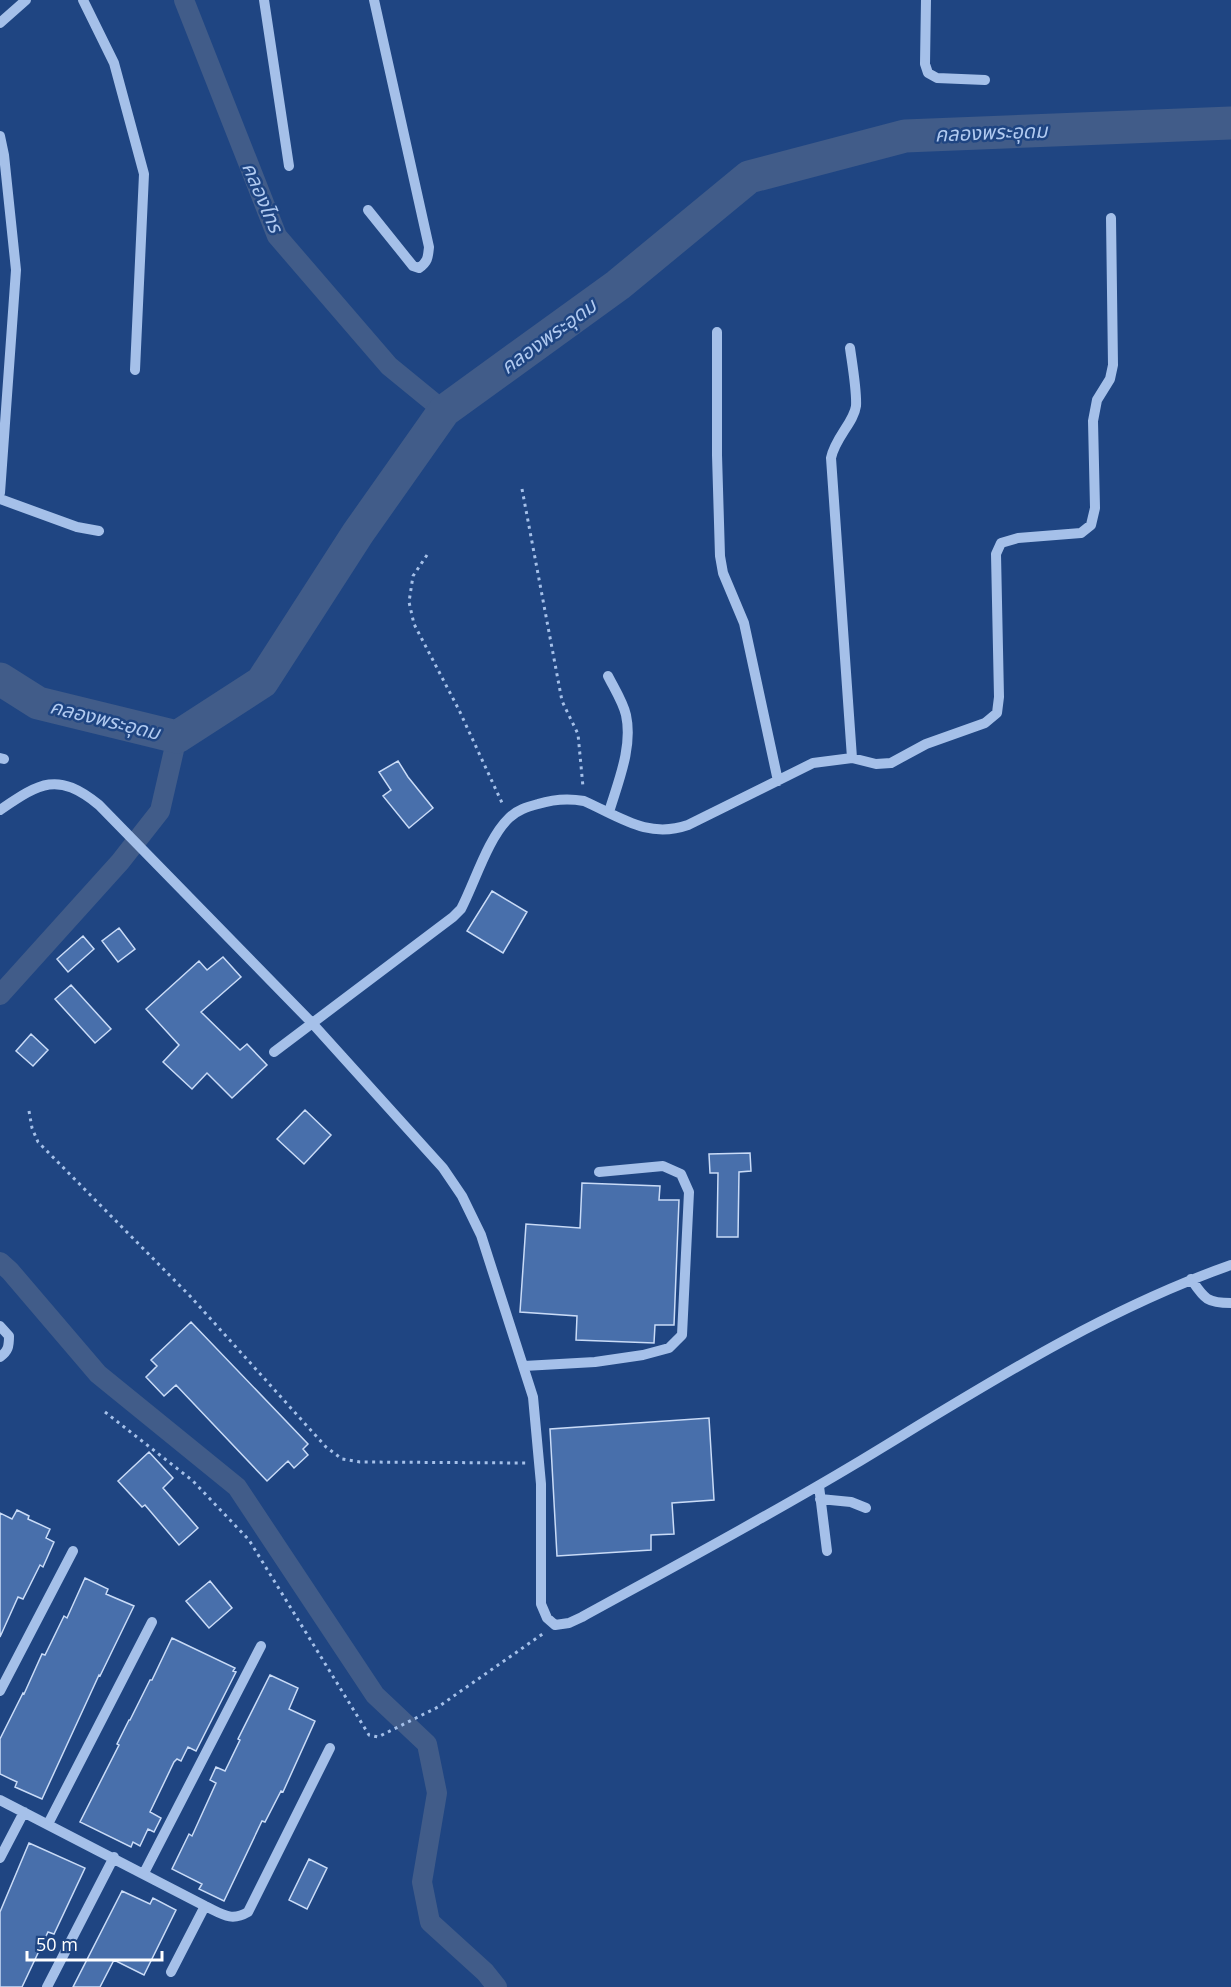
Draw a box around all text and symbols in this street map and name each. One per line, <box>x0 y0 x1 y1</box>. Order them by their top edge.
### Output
water label: คลองพระอุดม <box>934 116 1049 147</box>
water label: คลองไทร <box>236 158 290 237</box>
water label: คลองพระอุดม <box>495 291 603 380</box>
water label: คลองพระอุดม <box>47 692 164 746</box>
scale bar <box>27 1924 162 1962</box>
text: 50 m <box>36 1932 78 1956</box>

